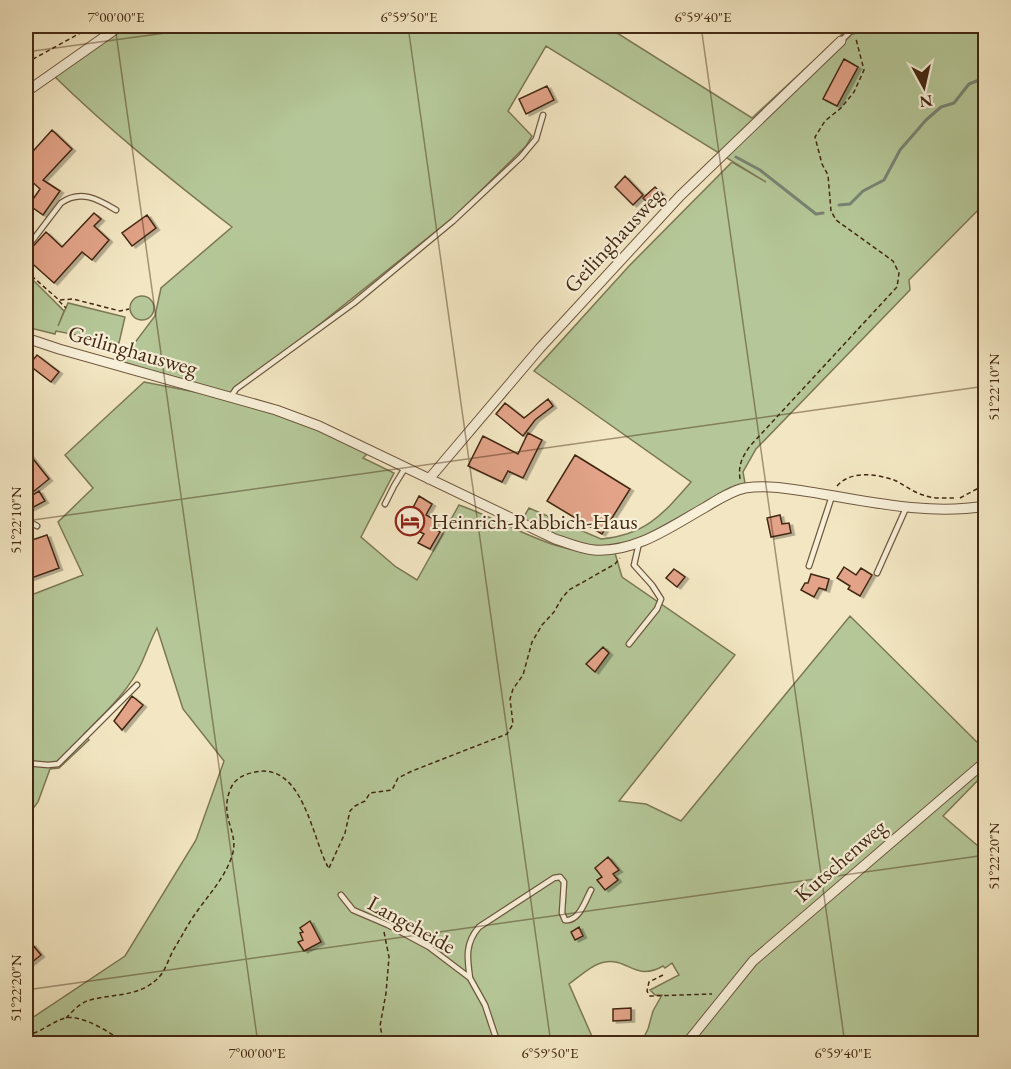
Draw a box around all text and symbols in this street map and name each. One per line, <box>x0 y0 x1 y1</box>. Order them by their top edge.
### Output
text: 7°00'00"E <box>88 7 145 26</box>
text: 6°59'50"E <box>381 7 438 26</box>
text: 6°59'40"E <box>675 7 732 26</box>
north arrow <box>894 57 954 117</box>
text: N <box>918 90 934 113</box>
street label: Geilinghausweg <box>557 181 670 299</box>
street label: Geilinghausweg <box>65 318 201 383</box>
text: 51°22'10"N <box>984 353 1003 421</box>
text: 51°22'10"N <box>6 486 25 554</box>
hotel icon: Heinrich-Rabbich-Haus <box>394 505 426 537</box>
place label: Heinrich-Rabbich-Haus <box>431 507 638 536</box>
street label: Kutschenweg <box>788 812 893 908</box>
text: 51°22'20"N <box>984 822 1003 890</box>
street label: Langeheide <box>363 888 461 961</box>
text: 51°22'20"N <box>6 954 25 1022</box>
text: 7°00'00"E <box>229 1043 286 1062</box>
text: 6°59'50"E <box>522 1043 579 1062</box>
text: 6°59'40"E <box>815 1043 872 1062</box>

